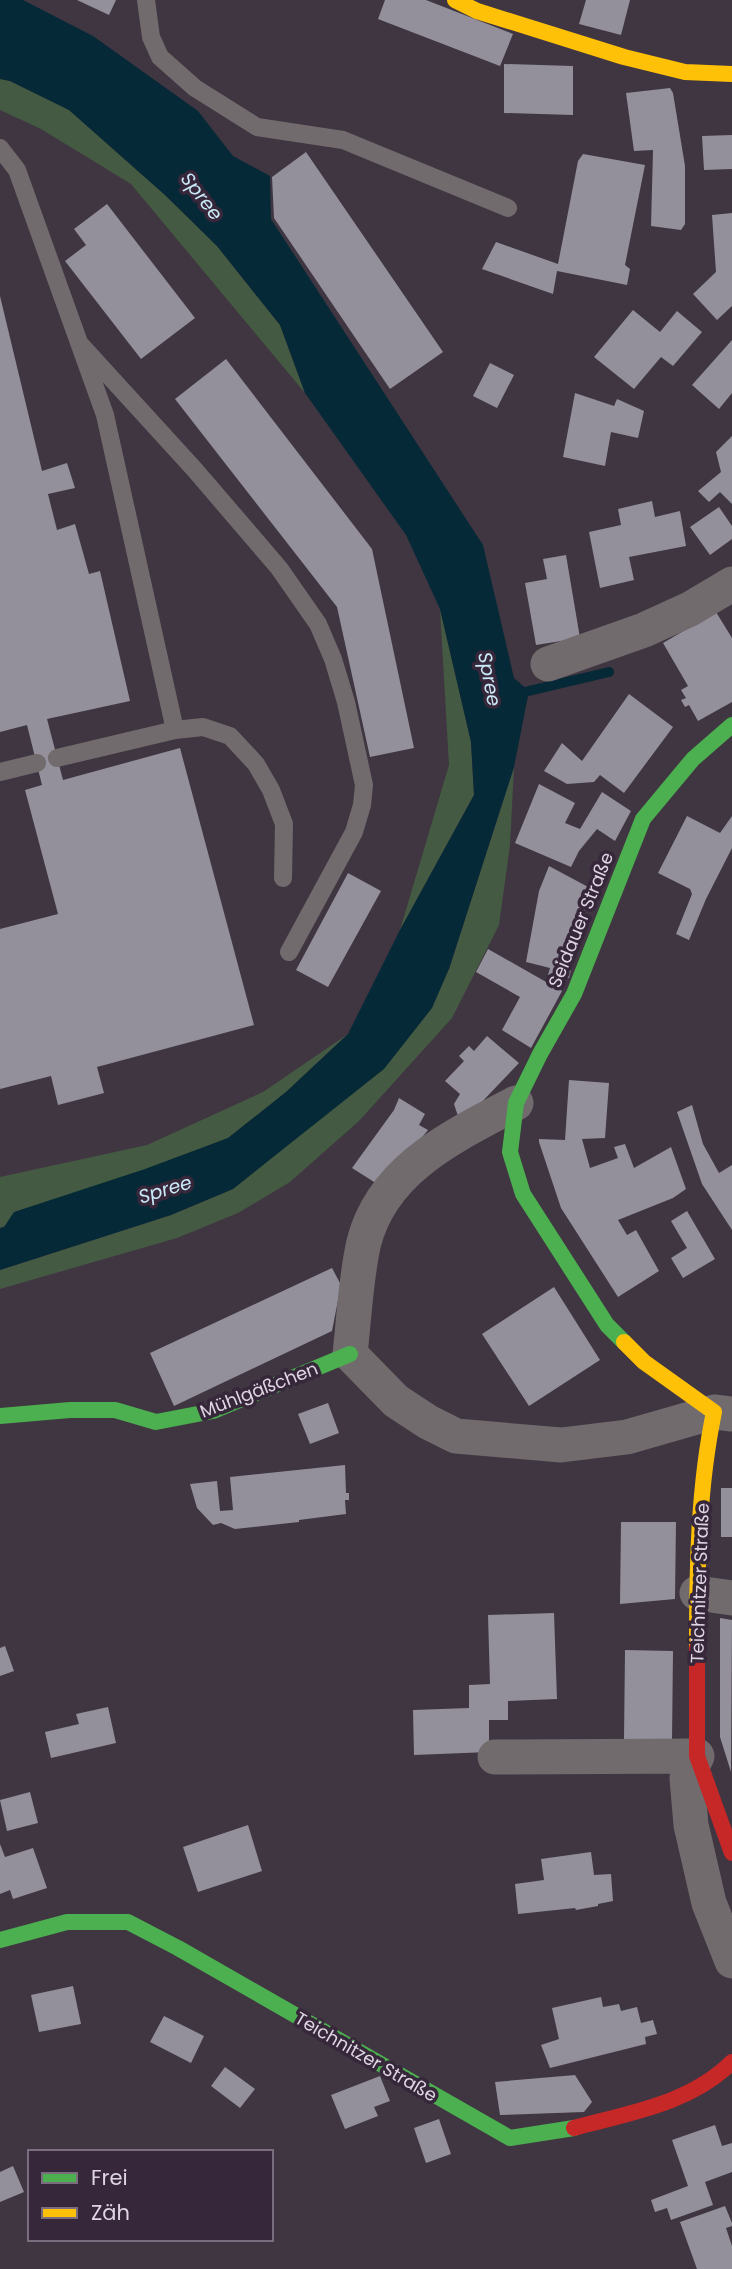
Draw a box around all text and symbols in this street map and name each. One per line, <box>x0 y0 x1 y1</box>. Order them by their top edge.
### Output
water label: Spree <box>174 166 229 226</box>
water label: Spree <box>471 650 508 709</box>
street label: Seidauer Straße <box>542 848 619 991</box>
water label: Spree <box>135 1169 195 1210</box>
street label: Mühlgäßchen <box>196 1356 322 1424</box>
street label: Teichnitzer Straße <box>684 1502 715 1664</box>
street label: Teichnitzer Straße <box>290 2006 442 2108</box>
legend <box>28 2150 273 2241</box>
text: Frei <box>91 2163 128 2192</box>
text: Zäh <box>91 2198 130 2227</box>

